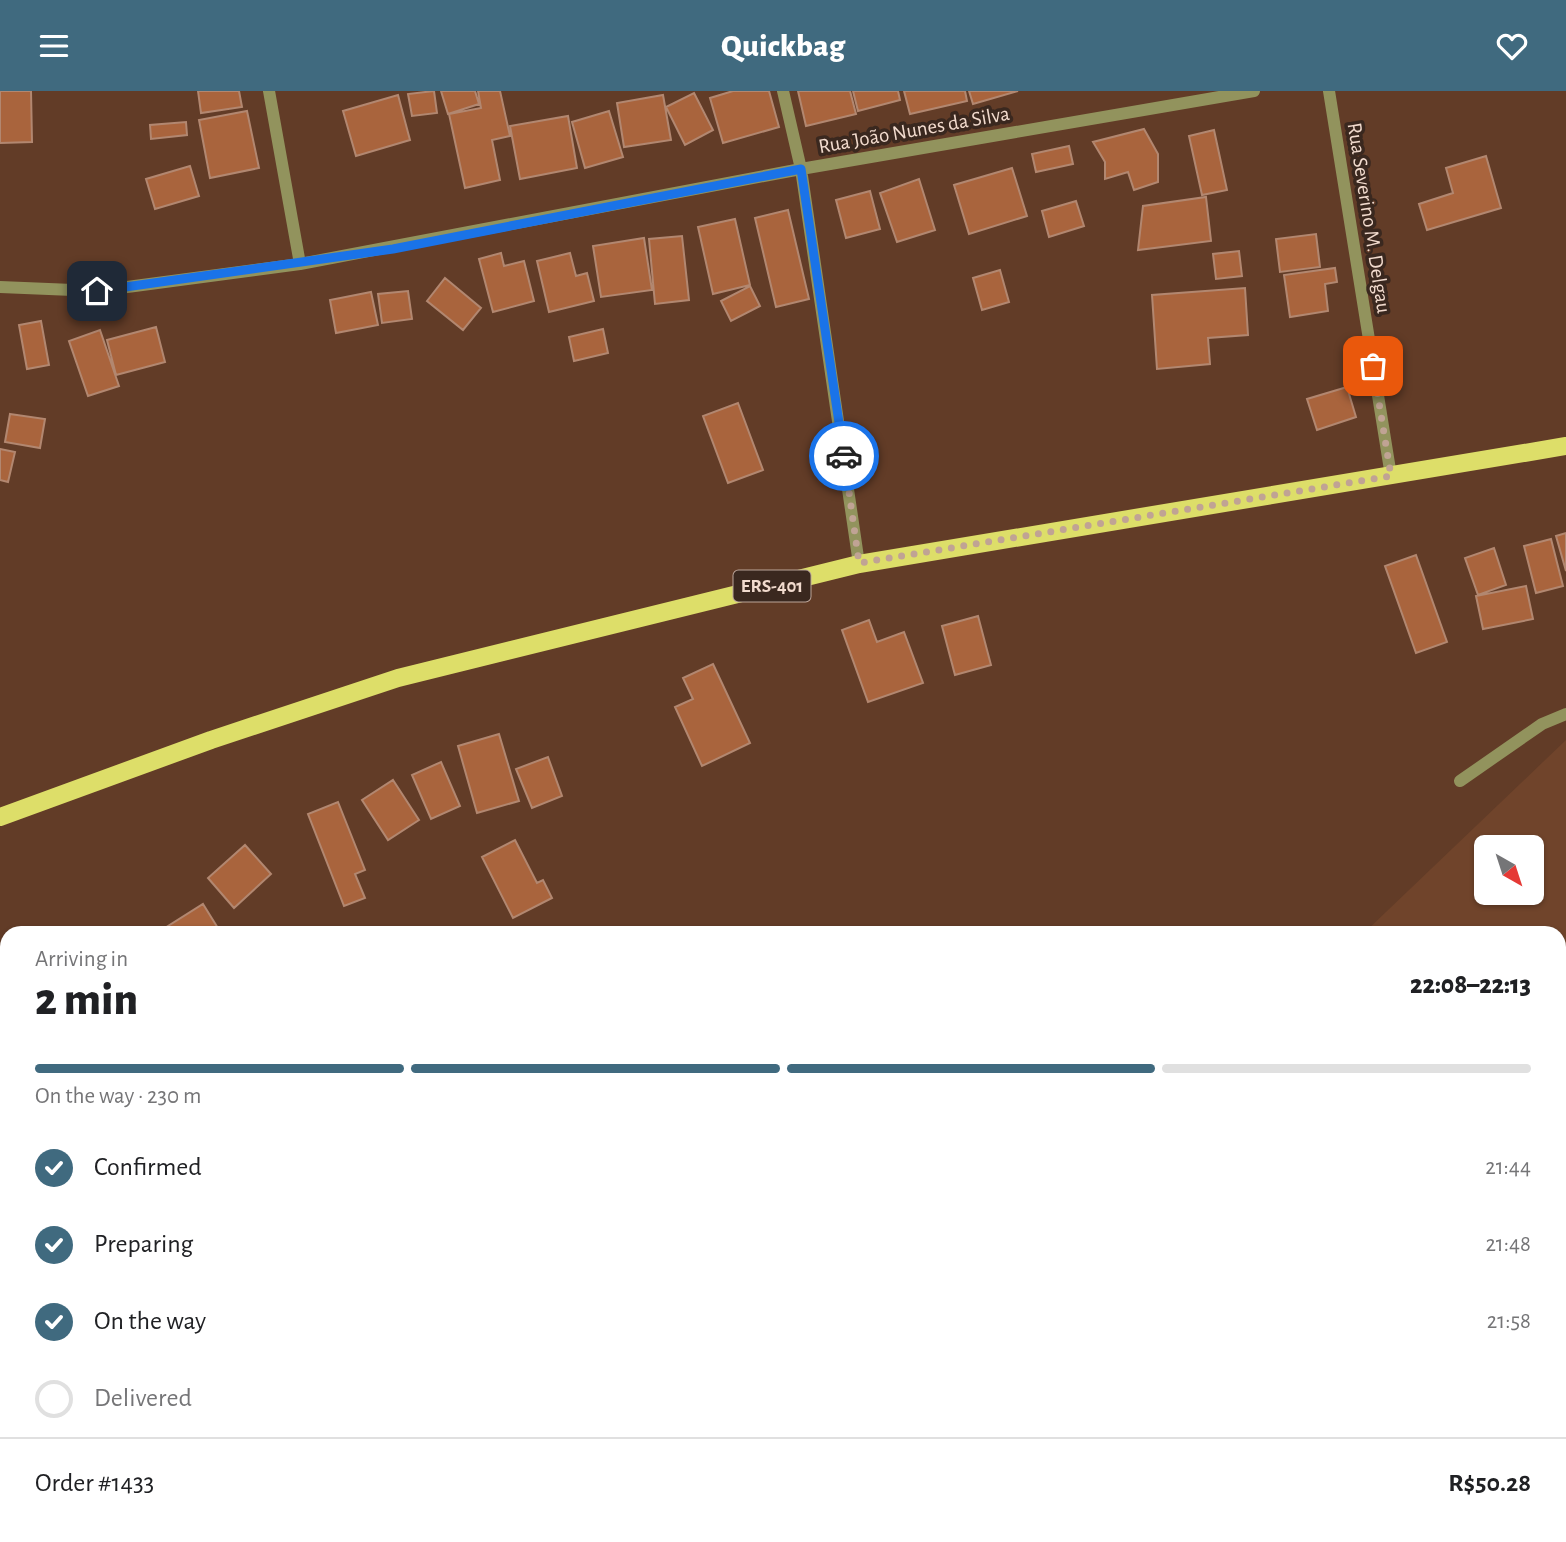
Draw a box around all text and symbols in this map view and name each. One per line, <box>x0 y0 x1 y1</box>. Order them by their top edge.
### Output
icon: menu <box>35 27 73 65</box>
icon: heart <box>1493 27 1531 65</box>
text: Quickbag <box>721 30 845 62</box>
street label: Rua João Nunes da Silva <box>817 103 1012 157</box>
street label: Rua Severino M. Delgau <box>1344 121 1394 315</box>
pin <box>67 261 127 321</box>
icon: home <box>78 272 116 310</box>
pin <box>1343 336 1403 396</box>
icon: bag <box>1354 347 1392 385</box>
courier <box>809 421 879 491</box>
icon: car <box>825 437 863 475</box>
road number: ERS-401 <box>734 571 810 601</box>
north arrow <box>1474 835 1544 905</box>
map controls <box>1474 835 1544 905</box>
text: Arriving in <box>35 948 128 971</box>
text: 22:08–22:13 <box>1410 972 1531 998</box>
text: 2 min <box>35 977 138 1023</box>
text: On the way · 230 m <box>35 1085 201 1108</box>
icon: check <box>35 1149 73 1187</box>
text: Confirmed <box>94 1154 202 1180</box>
text: 21:44 <box>1485 1156 1531 1179</box>
icon: check <box>35 1226 73 1264</box>
text: Preparing <box>94 1231 193 1257</box>
text: 21:48 <box>1485 1233 1531 1256</box>
icon: check <box>35 1303 73 1341</box>
text: On the way <box>94 1308 206 1334</box>
text: 21:58 <box>1487 1310 1531 1333</box>
text: Delivered <box>94 1385 192 1411</box>
text: Order #1433 <box>35 1470 154 1496</box>
text: R$50.28 <box>1448 1470 1531 1496</box>

